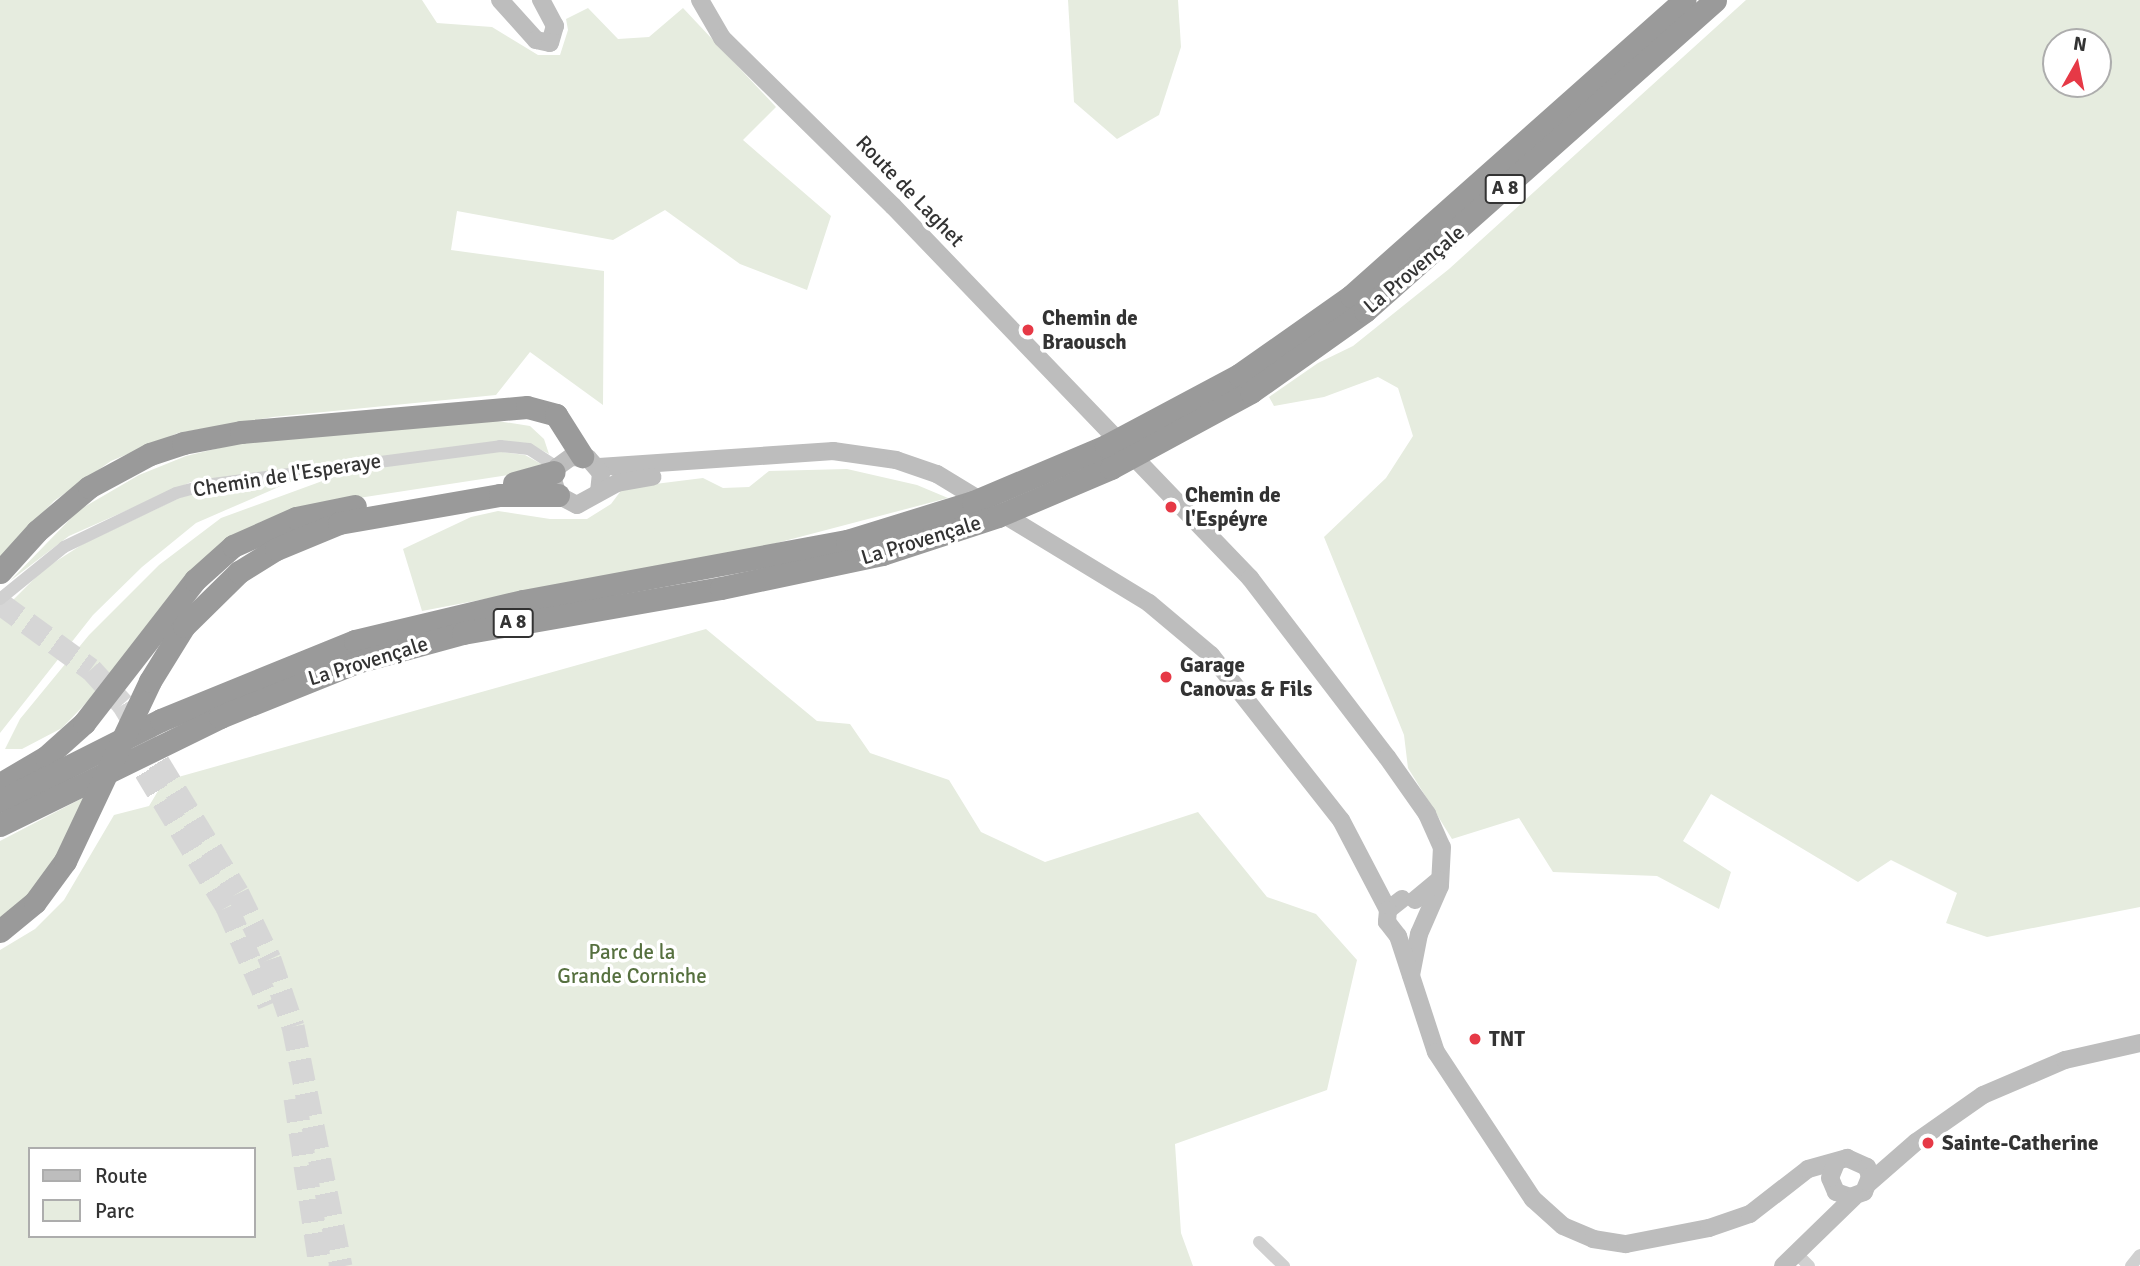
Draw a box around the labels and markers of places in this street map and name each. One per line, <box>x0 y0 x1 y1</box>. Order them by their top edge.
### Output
place label: Chemin de Braousch <box>1042 305 1138 355</box>
marker: Chemin de Braousch <box>1020 322 1036 338</box>
place label: Chemin de l'Espéyre <box>1185 482 1281 532</box>
marker: Chemin de l'Espéyre <box>1163 499 1179 515</box>
place label: Garage Canovas & Fils <box>1180 652 1312 702</box>
marker: Garage Canovas & Fils <box>1158 669 1174 685</box>
place label: TNT <box>1489 1026 1525 1052</box>
marker: TNT <box>1467 1031 1483 1047</box>
place label: Sainte-Catherine <box>1942 1130 2098 1156</box>
marker: Sainte-Catherine <box>1920 1135 1936 1151</box>

